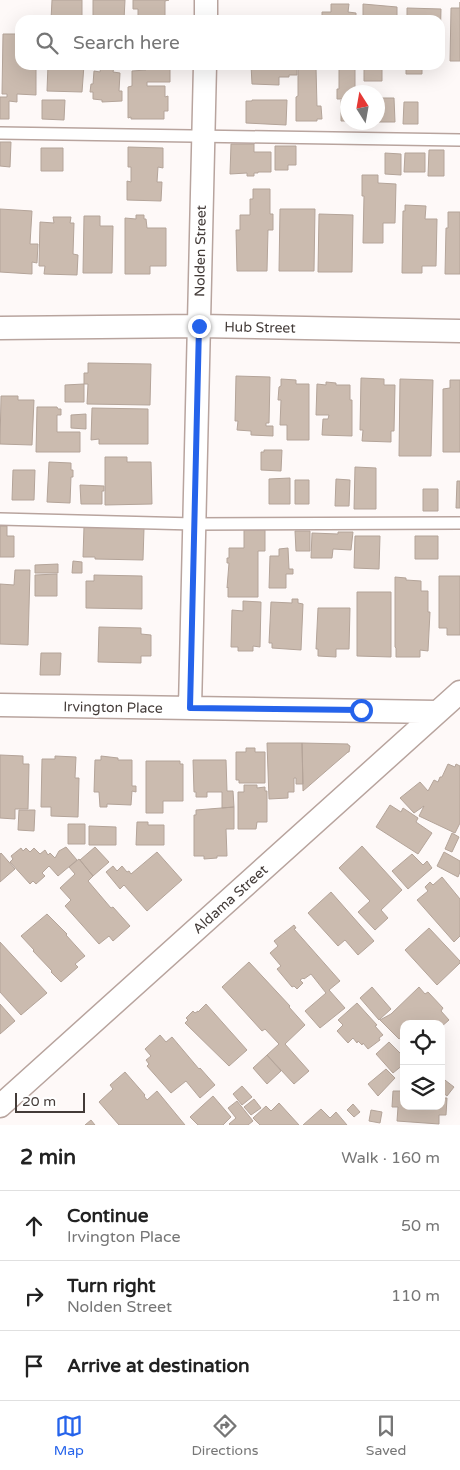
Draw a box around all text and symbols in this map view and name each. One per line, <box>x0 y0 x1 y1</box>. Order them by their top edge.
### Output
search box <box>15 15 445 70</box>
icon: search <box>33 29 61 57</box>
text: Search here <box>73 32 180 54</box>
north arrow <box>340 85 385 130</box>
street label: Nolden Street <box>191 204 210 297</box>
route end <box>188 315 211 338</box>
street label: Hub Street <box>224 318 296 337</box>
street label: Irvington Place <box>63 698 163 717</box>
route start <box>350 699 373 722</box>
street label: Aldama Street <box>189 861 272 937</box>
map controls <box>400 1020 445 1110</box>
button: locate <box>400 1020 445 1065</box>
button: layers <box>400 1065 445 1110</box>
scale bar <box>15 1090 85 1113</box>
text: 20 m <box>22 1093 56 1110</box>
text: 2 min <box>20 1145 76 1170</box>
text: Walk · 160 m <box>341 1148 440 1168</box>
text: Continue <box>67 1205 149 1227</box>
icon: ahead <box>20 1212 48 1240</box>
text: 50 m <box>401 1216 440 1236</box>
text: Irvington Place <box>67 1227 181 1247</box>
text: Turn right <box>67 1275 155 1297</box>
icon: right <box>20 1282 48 1310</box>
text: 110 m <box>391 1286 440 1306</box>
text: Nolden Street <box>67 1297 172 1317</box>
icon: arrive <box>20 1352 48 1380</box>
text: Arrive at destination <box>67 1355 250 1377</box>
tab: Map <box>54 1412 84 1459</box>
tab: Directions <box>191 1412 258 1459</box>
tab: Saved <box>366 1412 406 1459</box>

